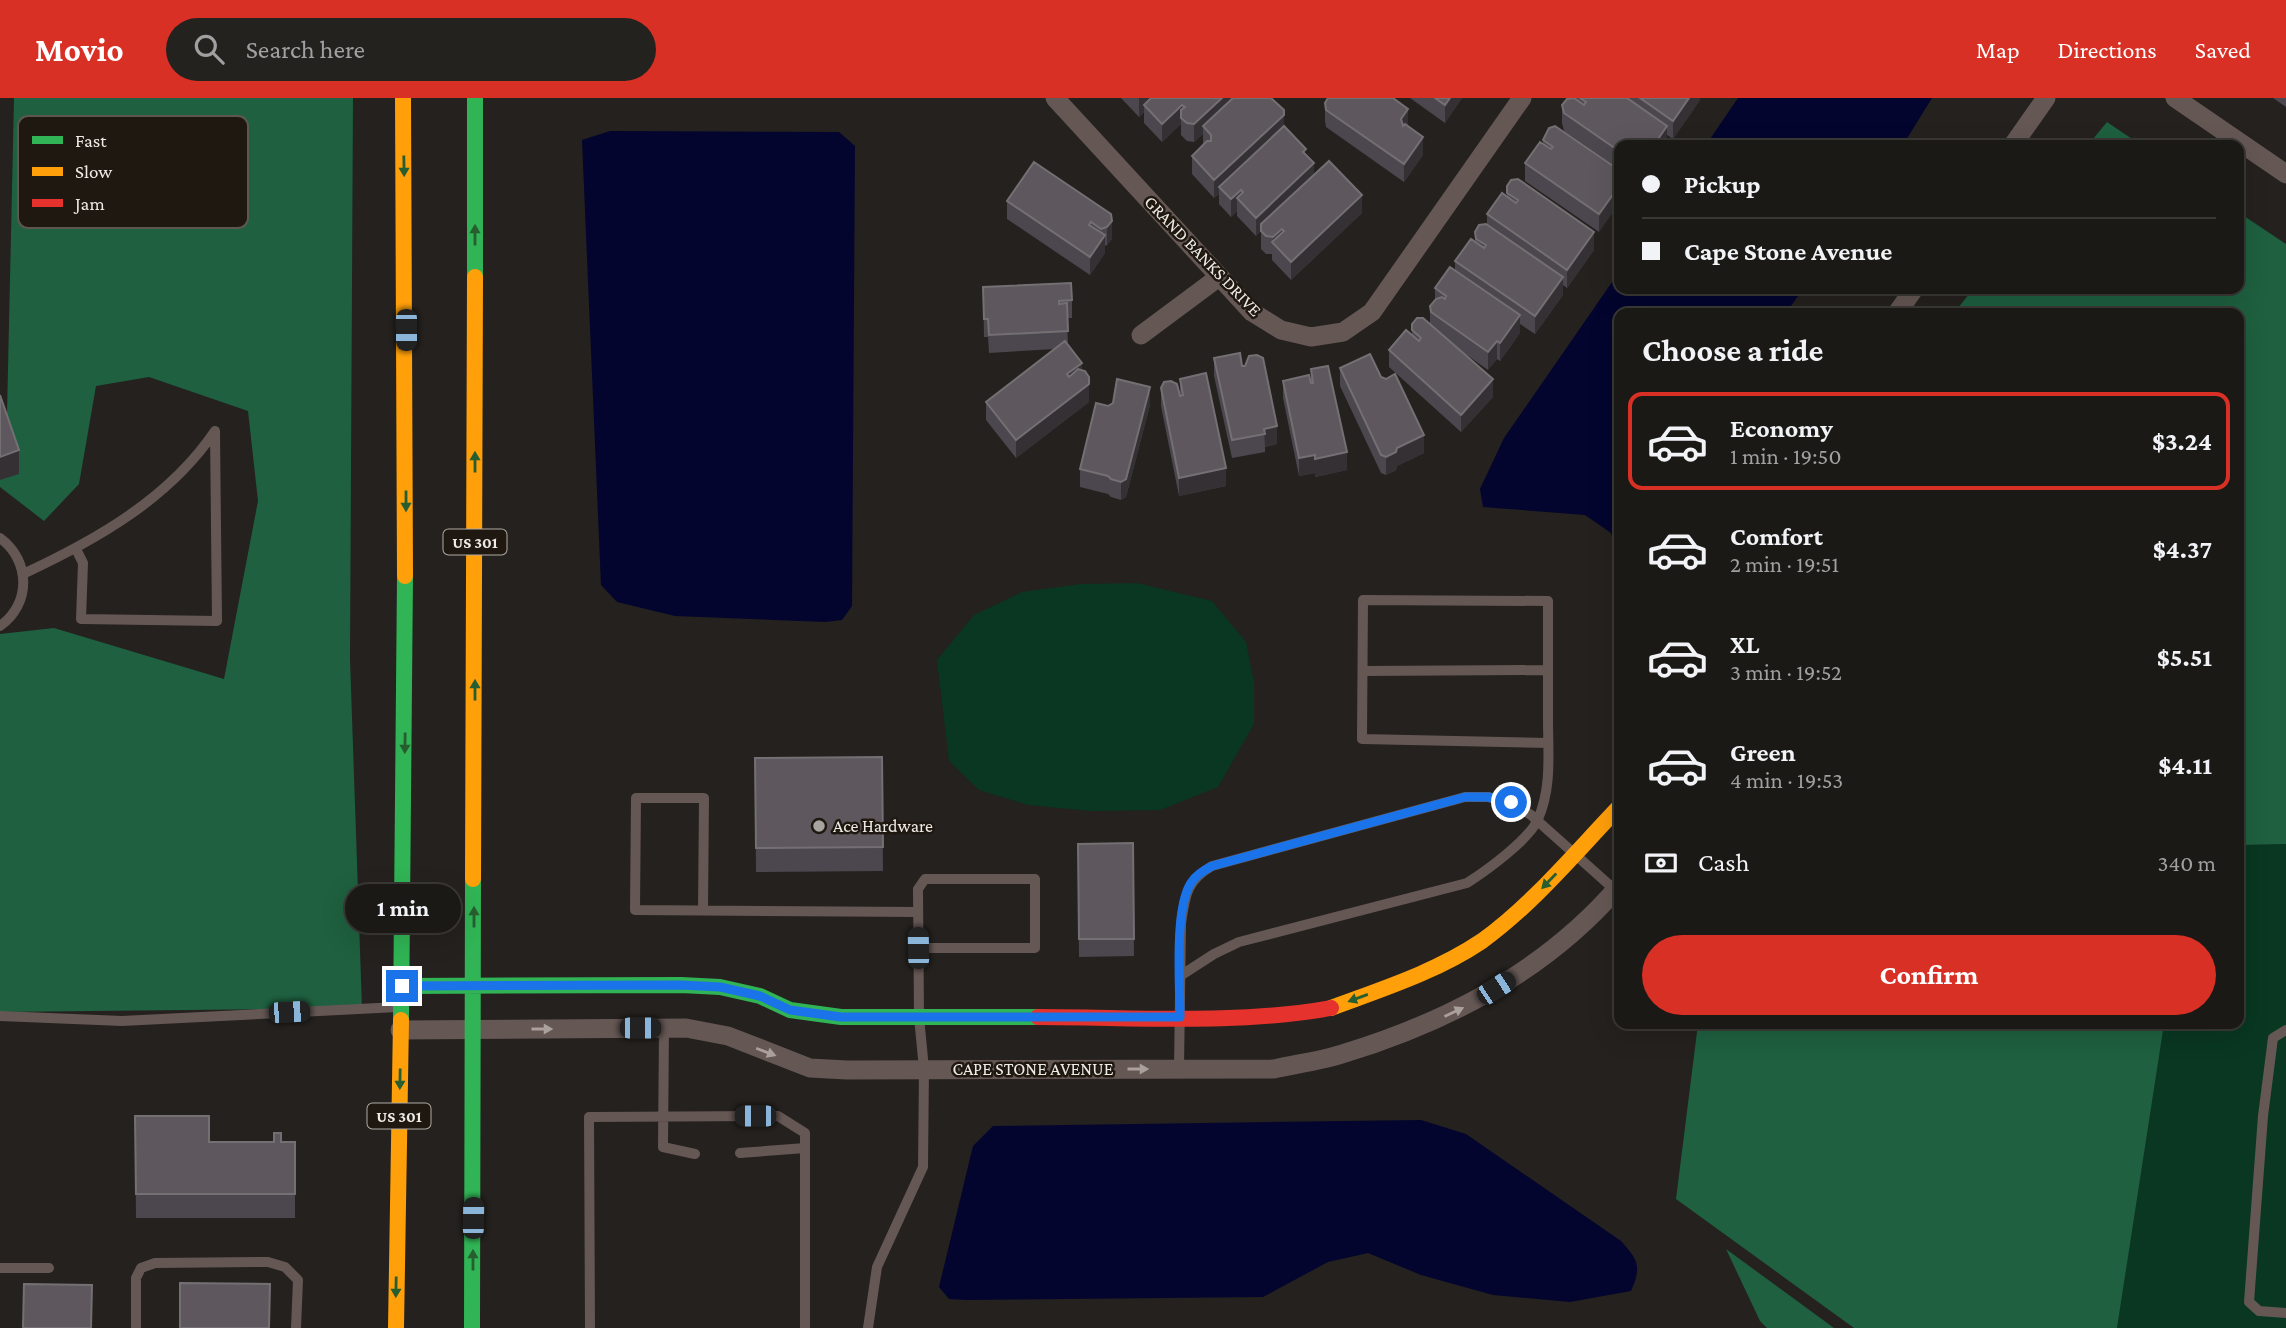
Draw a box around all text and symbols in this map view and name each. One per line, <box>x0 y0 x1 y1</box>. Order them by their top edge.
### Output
search box <box>166 18 656 81</box>
icon: search <box>190 30 228 68</box>
text: Movio <box>35 31 124 68</box>
text: Search here <box>246 35 365 64</box>
text: Map <box>1976 36 2020 63</box>
text: Directions <box>2058 36 2157 63</box>
text: Saved <box>2195 36 2251 63</box>
legend <box>18 116 248 228</box>
text: Fast <box>75 130 107 151</box>
one-way arrow <box>398 155 410 177</box>
text: Slow <box>75 161 112 182</box>
text: Pickup <box>1684 170 1761 199</box>
street label: GRAND BANKS DRIVE <box>1140 192 1266 321</box>
text: Jam <box>73 193 105 214</box>
one-way arrow <box>469 223 481 245</box>
text: Cape Stone Avenue <box>1684 237 1892 266</box>
car <box>396 309 417 351</box>
text: Choose a ride <box>1642 332 1823 368</box>
icon: car <box>1646 410 1709 473</box>
text: Economy <box>1730 414 1833 443</box>
text: $3.24 <box>2152 427 2212 456</box>
text: 1 min · 19:50 <box>1730 443 1841 469</box>
one-way arrow <box>469 451 481 473</box>
one-way arrow <box>400 490 412 512</box>
icon: car <box>1646 518 1709 581</box>
text: Comfort <box>1730 522 1823 551</box>
road number: US 301 <box>444 530 506 555</box>
text: $4.37 <box>2153 535 2212 564</box>
text: 2 min · 19:51 <box>1730 551 1839 577</box>
icon: car <box>1646 626 1709 689</box>
text: XL <box>1730 630 1759 659</box>
text: $5.51 <box>2157 643 2212 672</box>
text: 3 min · 19:52 <box>1730 659 1842 685</box>
one-way arrow <box>469 678 481 700</box>
one-way arrow <box>399 732 411 754</box>
icon: car <box>1646 734 1709 797</box>
text: Green <box>1730 738 1796 767</box>
text: $4.11 <box>2158 751 2212 780</box>
text: 4 min · 19:53 <box>1730 767 1843 793</box>
route start <box>1495 786 1527 818</box>
place label: Ace Hardware <box>833 816 933 836</box>
marker: Ace Hardware <box>811 818 827 834</box>
icon: cash <box>1642 844 1680 882</box>
text: Cash <box>1698 848 1749 877</box>
text: 340 m <box>2158 850 2216 876</box>
one-way arrow <box>1541 872 1558 889</box>
callout: 1 min <box>344 884 460 934</box>
text: 1 min <box>377 895 429 921</box>
one-way arrow <box>468 906 480 928</box>
car <box>908 927 929 969</box>
button: Confirm <box>1642 935 2216 1015</box>
car <box>1473 968 1520 1008</box>
route end <box>386 970 418 1002</box>
one-way arrow <box>1347 993 1368 1004</box>
car <box>268 1000 311 1024</box>
one-way arrow <box>1443 1006 1464 1017</box>
car <box>620 1018 662 1039</box>
one-way arrow <box>532 1023 554 1035</box>
one-way arrow <box>756 1046 777 1057</box>
street label: CAPE STONE AVENUE <box>952 1059 1114 1079</box>
one-way arrow <box>1127 1063 1149 1075</box>
one-way arrow <box>394 1068 405 1090</box>
road number: US 301 <box>368 1104 430 1128</box>
car <box>735 1106 777 1127</box>
car <box>463 1197 484 1239</box>
one-way arrow <box>467 1249 479 1271</box>
one-way arrow <box>391 1276 402 1298</box>

